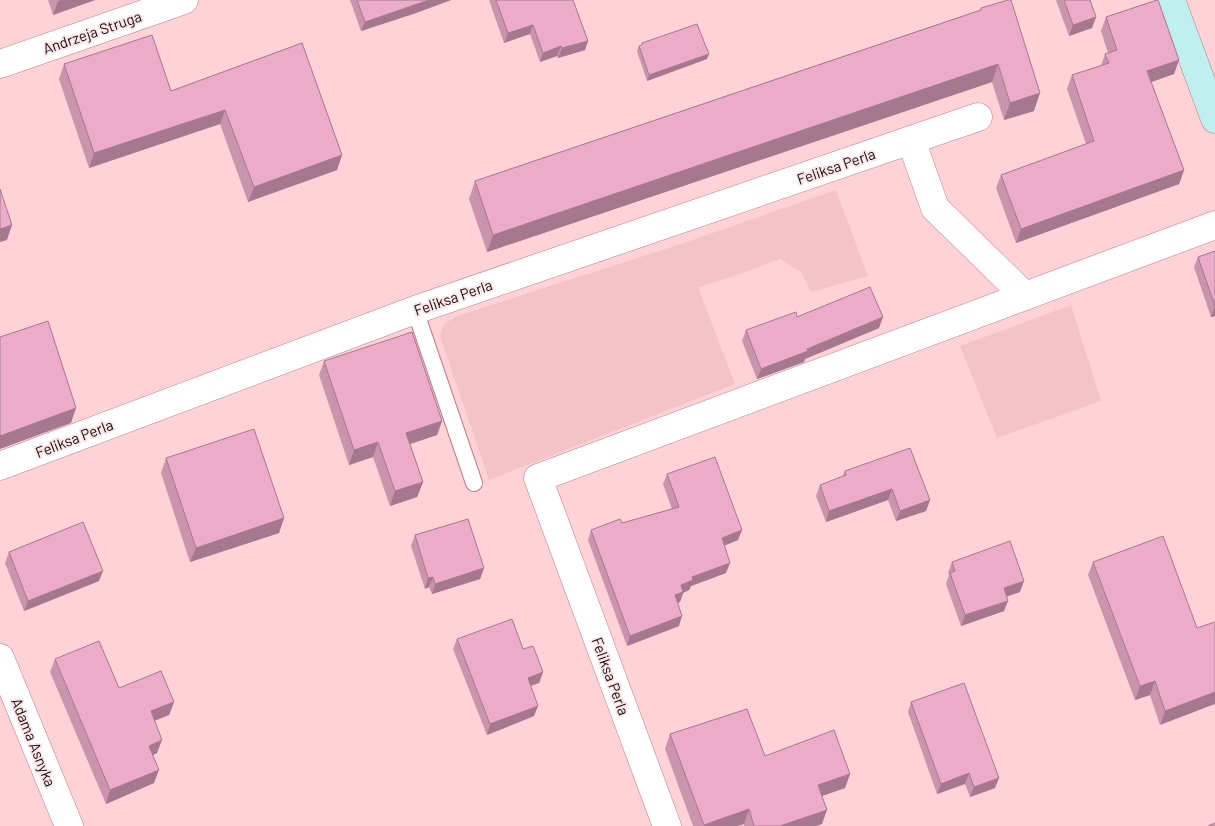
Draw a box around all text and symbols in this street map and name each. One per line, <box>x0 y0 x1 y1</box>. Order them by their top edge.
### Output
street label: Andrzeja Struga <box>40 7 144 57</box>
street label: Feliksa Perla <box>794 144 878 188</box>
street label: Feliksa Perla <box>411 275 495 319</box>
street label: Feliksa Perla <box>33 415 115 461</box>
street label: Feliksa Perla <box>589 635 633 717</box>
street label: Adama Asnyka <box>8 695 60 789</box>

